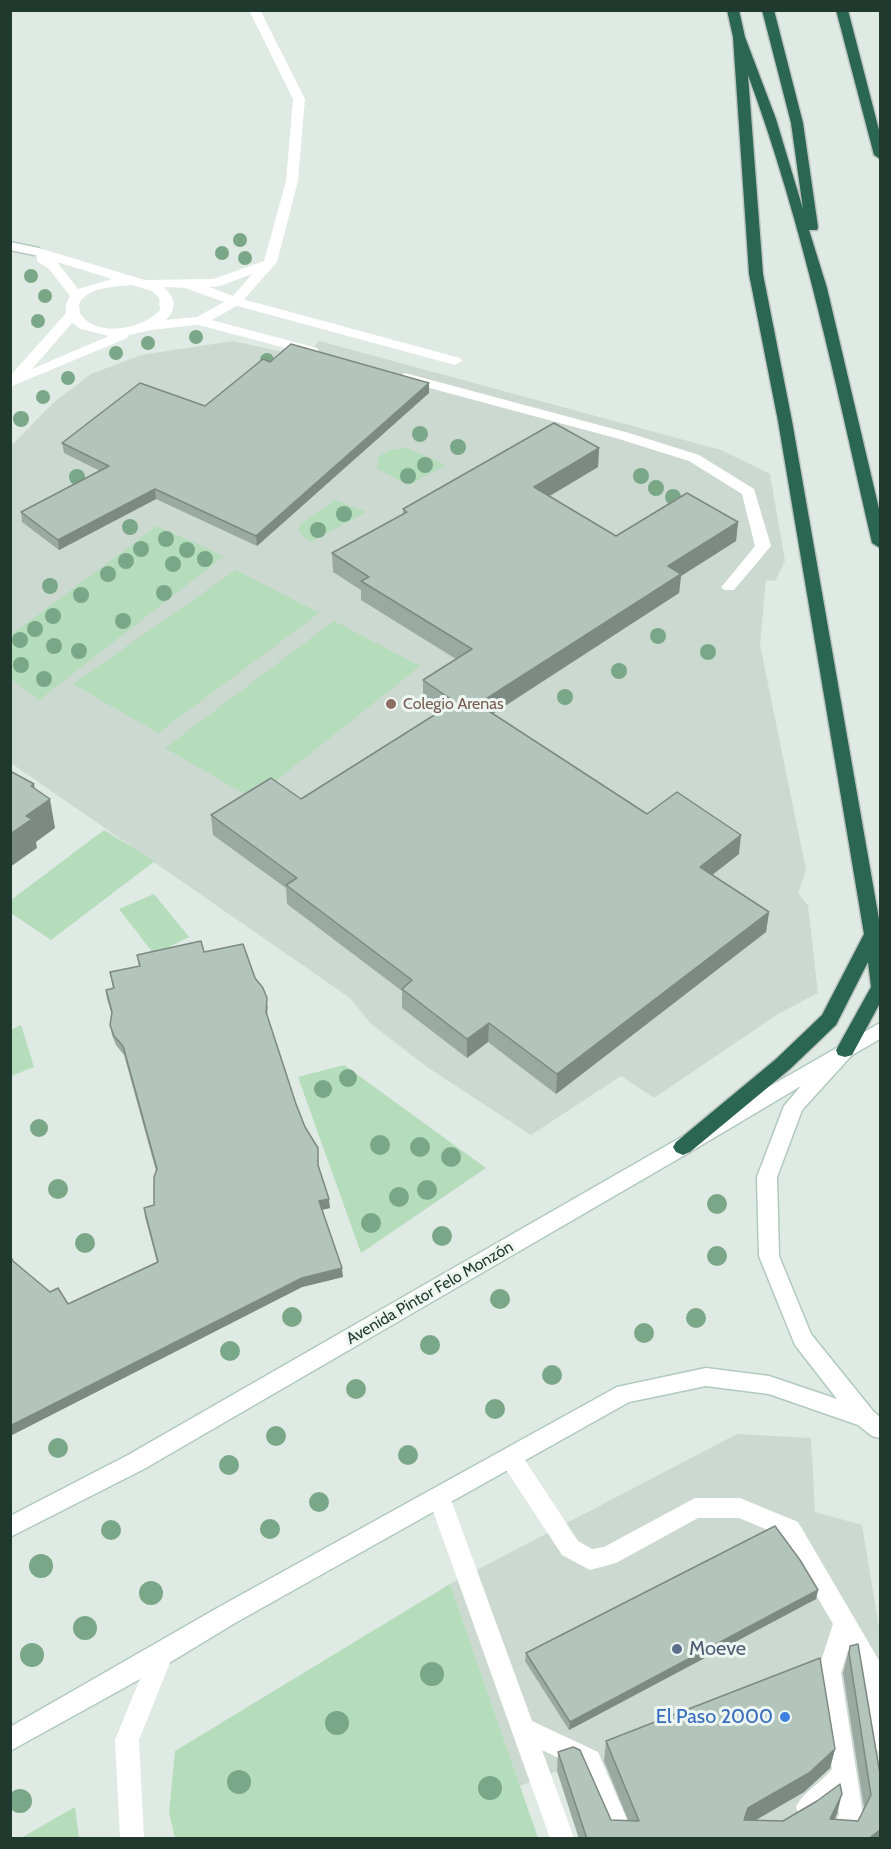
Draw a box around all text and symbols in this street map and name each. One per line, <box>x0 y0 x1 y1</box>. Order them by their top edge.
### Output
place label: Colegio Arenas <box>403 694 504 714</box>
marker: Colegio Arenas <box>384 697 398 711</box>
street label: Avenida Pintor Felo Monzón <box>343 1237 517 1349</box>
place label: Moeve <box>689 1637 746 1661</box>
marker: Moeve <box>670 1642 684 1656</box>
place label: El Paso 2000 <box>656 1705 773 1729</box>
marker: El Paso 2000 <box>778 1710 792 1724</box>

